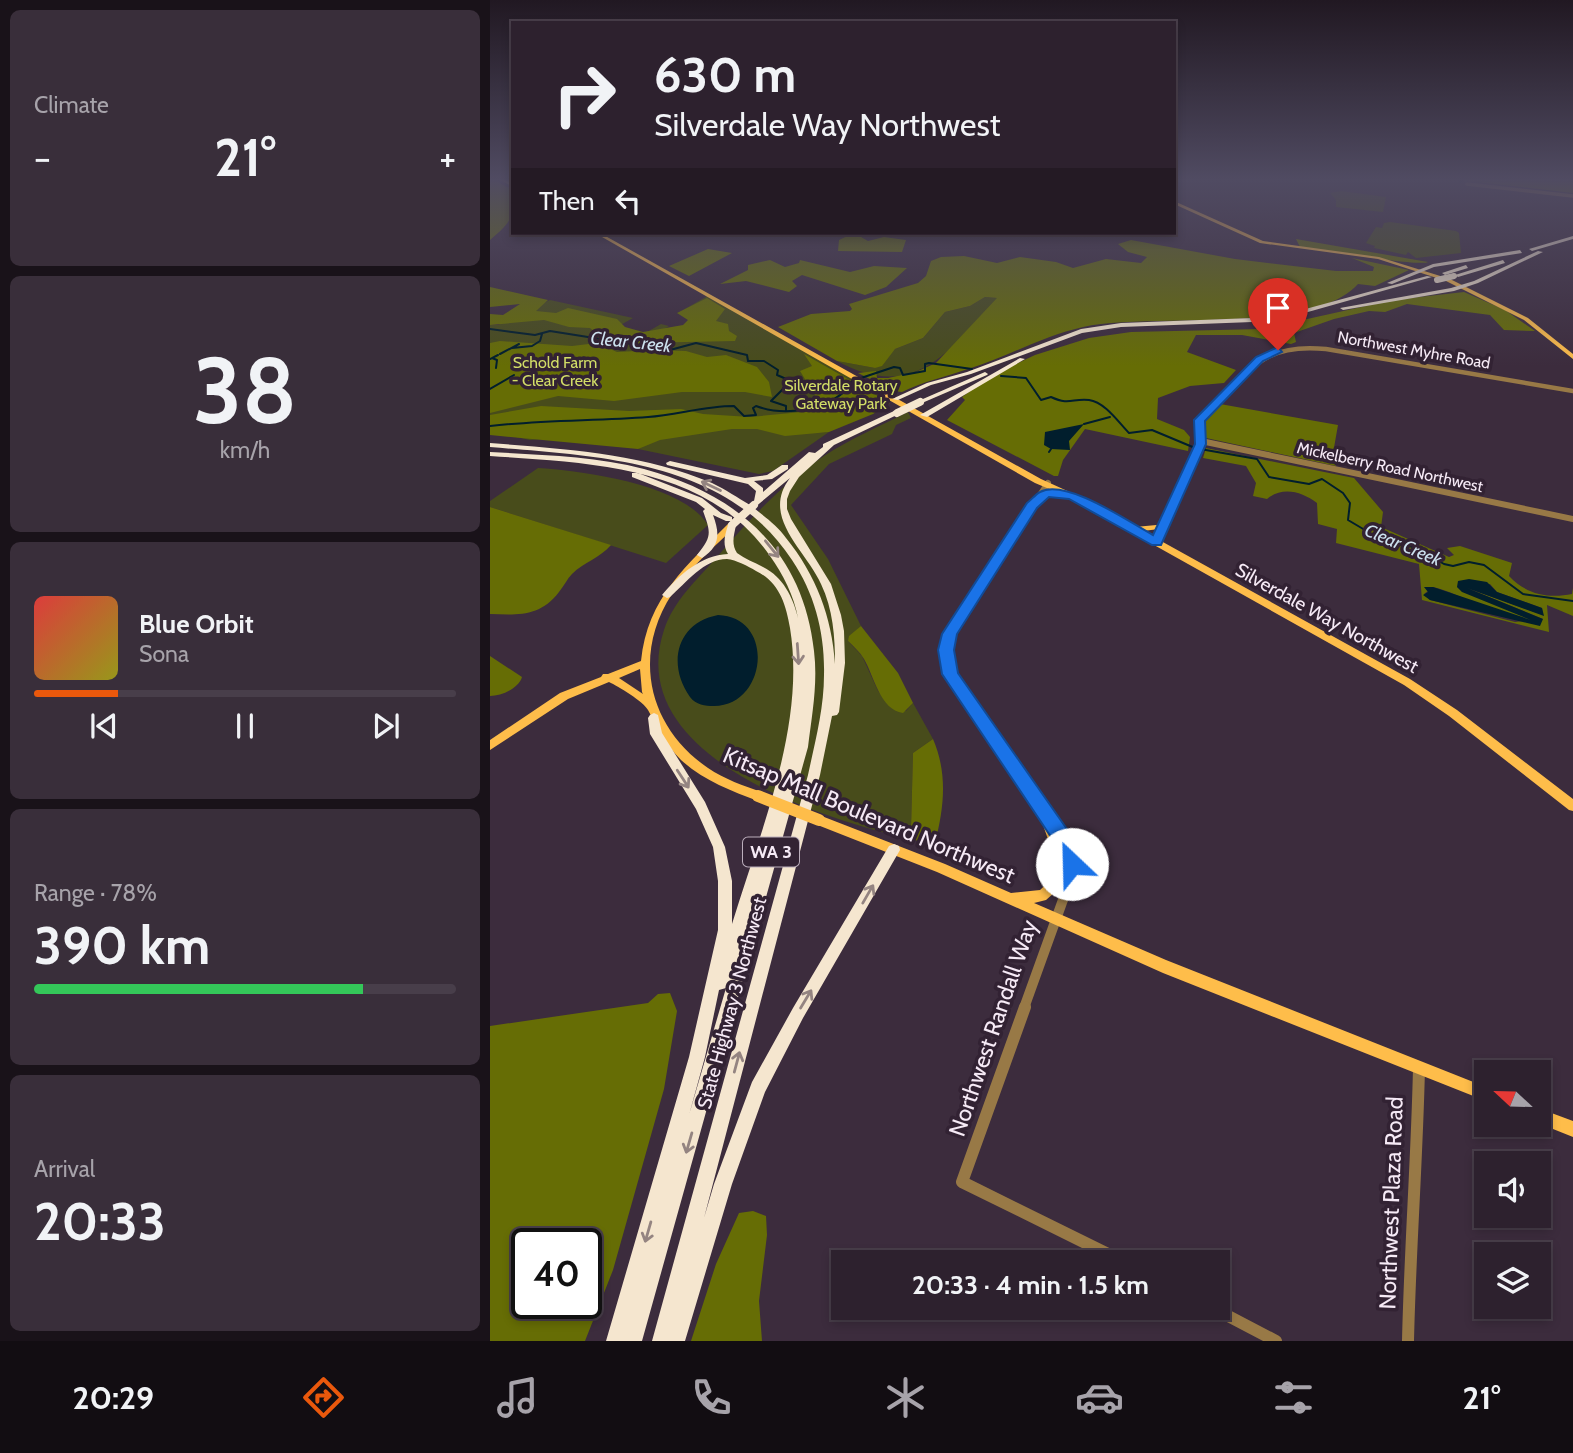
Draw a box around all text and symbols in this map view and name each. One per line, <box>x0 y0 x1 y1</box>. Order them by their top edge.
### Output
text: 630 m <box>654 45 796 104</box>
icon: right <box>539 49 630 140</box>
text: Climate <box>34 91 109 119</box>
text: Silverdale Way Northwest <box>654 105 1000 144</box>
text: 21° <box>214 126 276 189</box>
text: − <box>34 134 51 181</box>
text: + <box>439 134 456 181</box>
icon: left <box>609 182 647 220</box>
text: Then <box>539 185 595 217</box>
pin <box>1248 278 1308 350</box>
icon: arrive <box>1259 289 1297 327</box>
water label: Clear Creek <box>589 327 674 357</box>
street label: Northwest Myhre Road <box>1336 327 1492 373</box>
text: 38 <box>193 335 297 446</box>
park label: Schold Farm - Clear Creek <box>512 353 599 390</box>
park label: Silverdale Rotary Gateway Park <box>784 376 898 413</box>
text: km/h <box>220 436 270 464</box>
street label: Mickelberry Road Northwest <box>1295 438 1485 496</box>
one-way arrow <box>701 479 723 492</box>
water label: Clear Creek <box>1361 519 1446 571</box>
one-way arrow <box>765 539 780 557</box>
street label: Silverdale Way Northwest <box>1231 558 1423 678</box>
text: Blue Orbit <box>139 608 254 640</box>
text: Sona <box>139 640 189 668</box>
one-way arrow <box>792 642 805 664</box>
icon: previous <box>85 707 123 745</box>
icon: pause <box>226 707 264 745</box>
icon: next <box>367 707 405 745</box>
street label: Kitsap Mall Boulevard Northwest <box>719 741 1019 889</box>
one-way arrow <box>676 768 690 788</box>
position arrow <box>1035 827 1109 901</box>
road number: WA 3 <box>743 838 799 866</box>
text: Range · 78% <box>34 879 157 907</box>
one-way arrow <box>861 885 875 905</box>
street label: State Highway 3 Northwest <box>693 894 771 1111</box>
text: 390 km <box>34 914 210 977</box>
street label: Northwest Randall Way <box>943 916 1043 1140</box>
one-way arrow <box>799 989 813 1009</box>
one-way arrow <box>731 1051 744 1074</box>
north arrow <box>1474 1060 1550 1138</box>
map controls <box>1474 1060 1551 1319</box>
street label: Northwest Plaza Road <box>1373 1096 1409 1310</box>
one-way arrow <box>681 1131 694 1153</box>
button: sound <box>1474 1151 1551 1228</box>
text: Arrival <box>34 1155 95 1183</box>
text: 20:33 <box>34 1190 166 1253</box>
one-way arrow <box>640 1220 653 1242</box>
speed limit sign: 40 <box>511 1228 602 1319</box>
button: layers <box>1474 1242 1551 1319</box>
text: 20:33 · 4 min · 1.5 km <box>912 1269 1149 1301</box>
icon: directions <box>299 1373 348 1422</box>
icon: music <box>493 1373 542 1422</box>
icon: phone <box>687 1373 736 1422</box>
icon: climate <box>881 1373 930 1422</box>
icon: car <box>1075 1373 1124 1422</box>
icon: filters <box>1269 1373 1318 1422</box>
text: 20:29 <box>72 1378 154 1417</box>
text: 21° <box>1462 1378 1500 1417</box>

